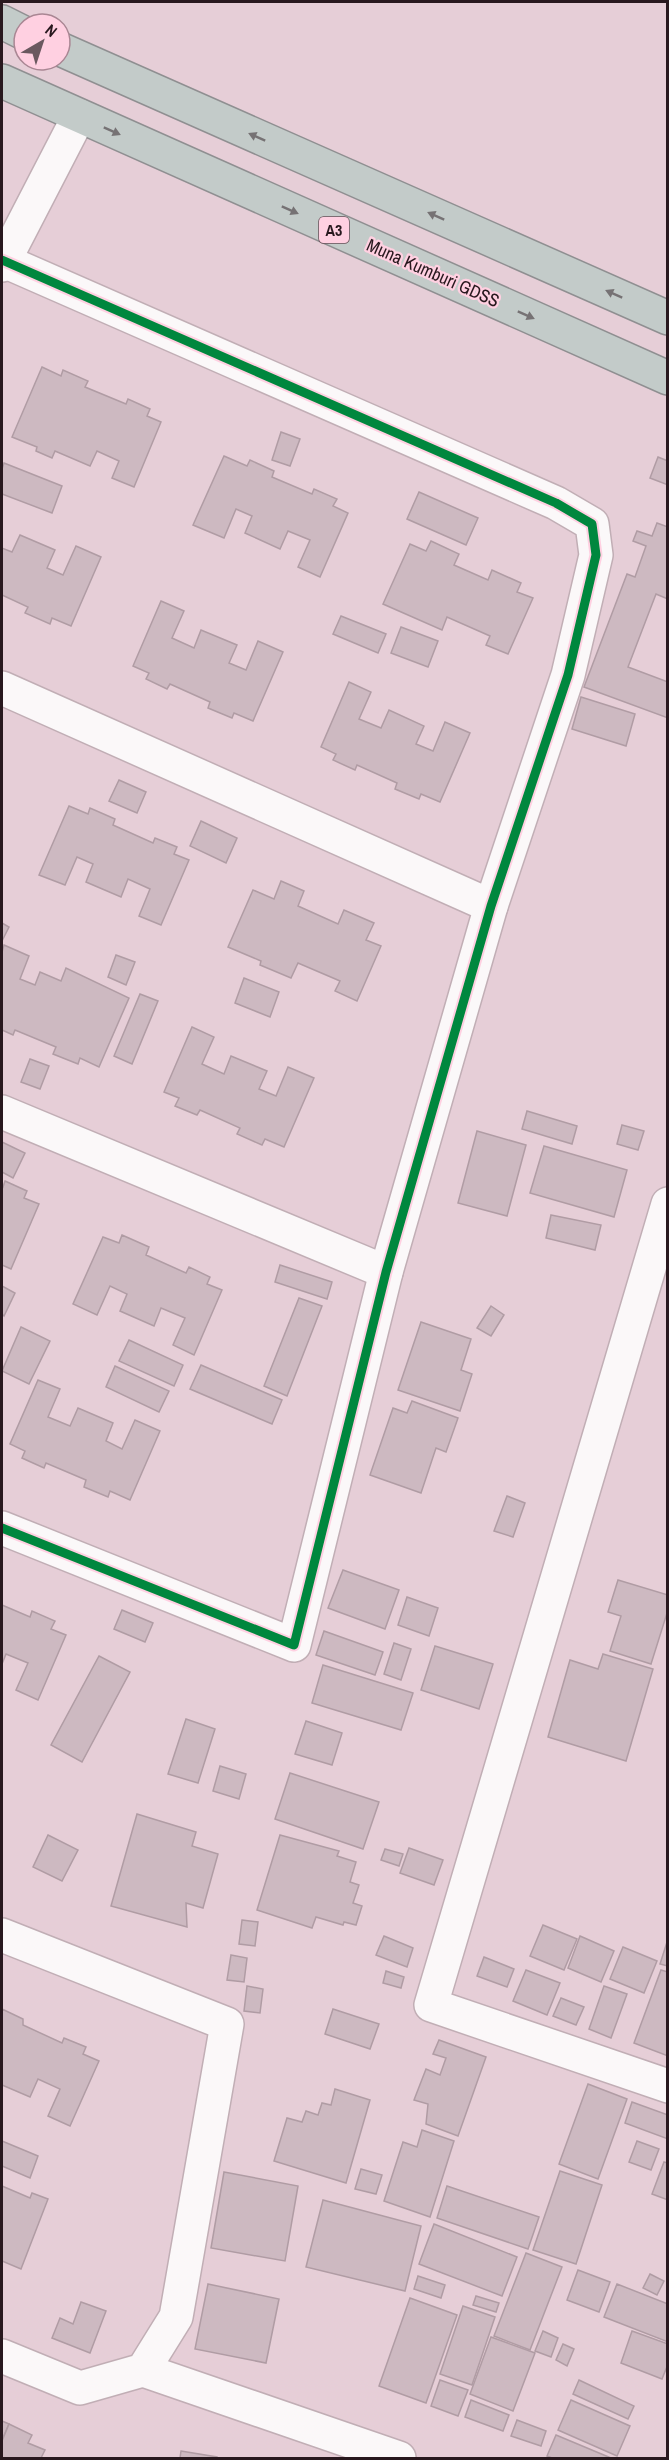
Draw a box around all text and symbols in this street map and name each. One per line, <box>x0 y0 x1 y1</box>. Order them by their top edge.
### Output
north arrow <box>12 12 72 72</box>
text: N <box>41 19 62 42</box>
one-way arrow <box>104 126 122 136</box>
one-way arrow <box>249 132 266 141</box>
one-way arrow <box>282 205 300 215</box>
one-way arrow <box>427 211 444 220</box>
road number: A3 <box>319 217 349 243</box>
street label: Muna Kumburi GDSS <box>363 232 504 313</box>
one-way arrow <box>605 289 623 299</box>
one-way arrow <box>518 310 536 320</box>

